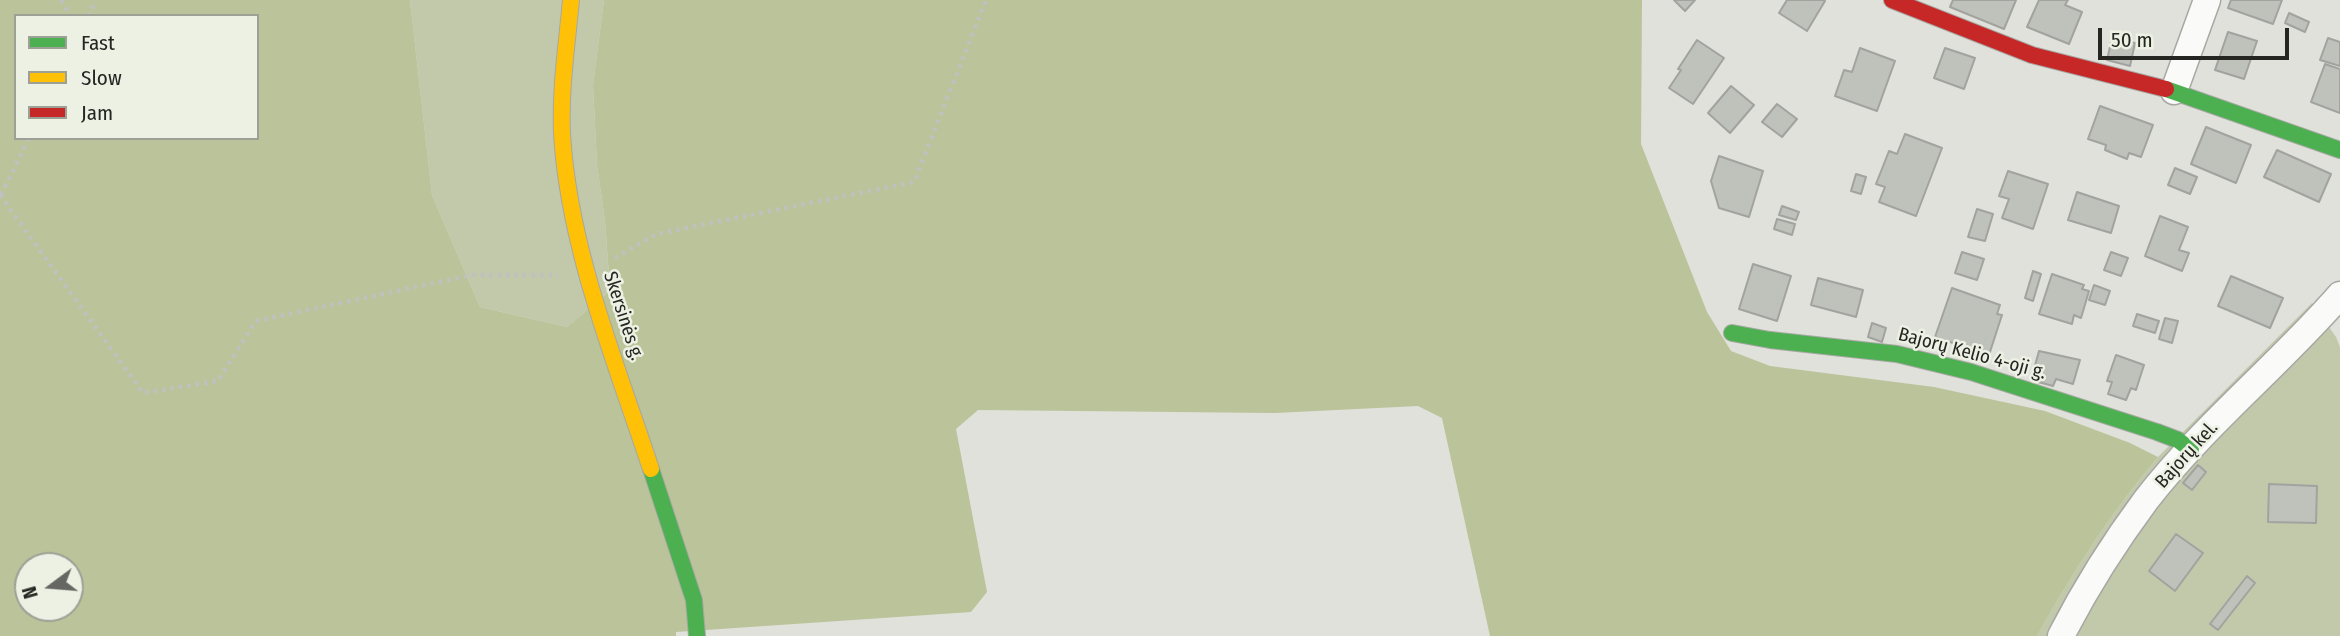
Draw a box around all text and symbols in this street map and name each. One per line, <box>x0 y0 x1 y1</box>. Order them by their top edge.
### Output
legend <box>14 14 259 140</box>
scale bar <box>2102 14 2293 58</box>
text: 50 m <box>2111 27 2153 53</box>
text: Fast <box>81 30 115 56</box>
text: Slow <box>81 65 122 91</box>
text: Jam <box>81 100 113 126</box>
street label: Skersinės g. <box>598 269 648 363</box>
street label: Bajorų Kelio 4-oji g. <box>1896 323 2048 385</box>
street label: Bajorų kel. <box>2151 417 2223 493</box>
north arrow <box>14 552 84 622</box>
text: N <box>18 584 43 601</box>

